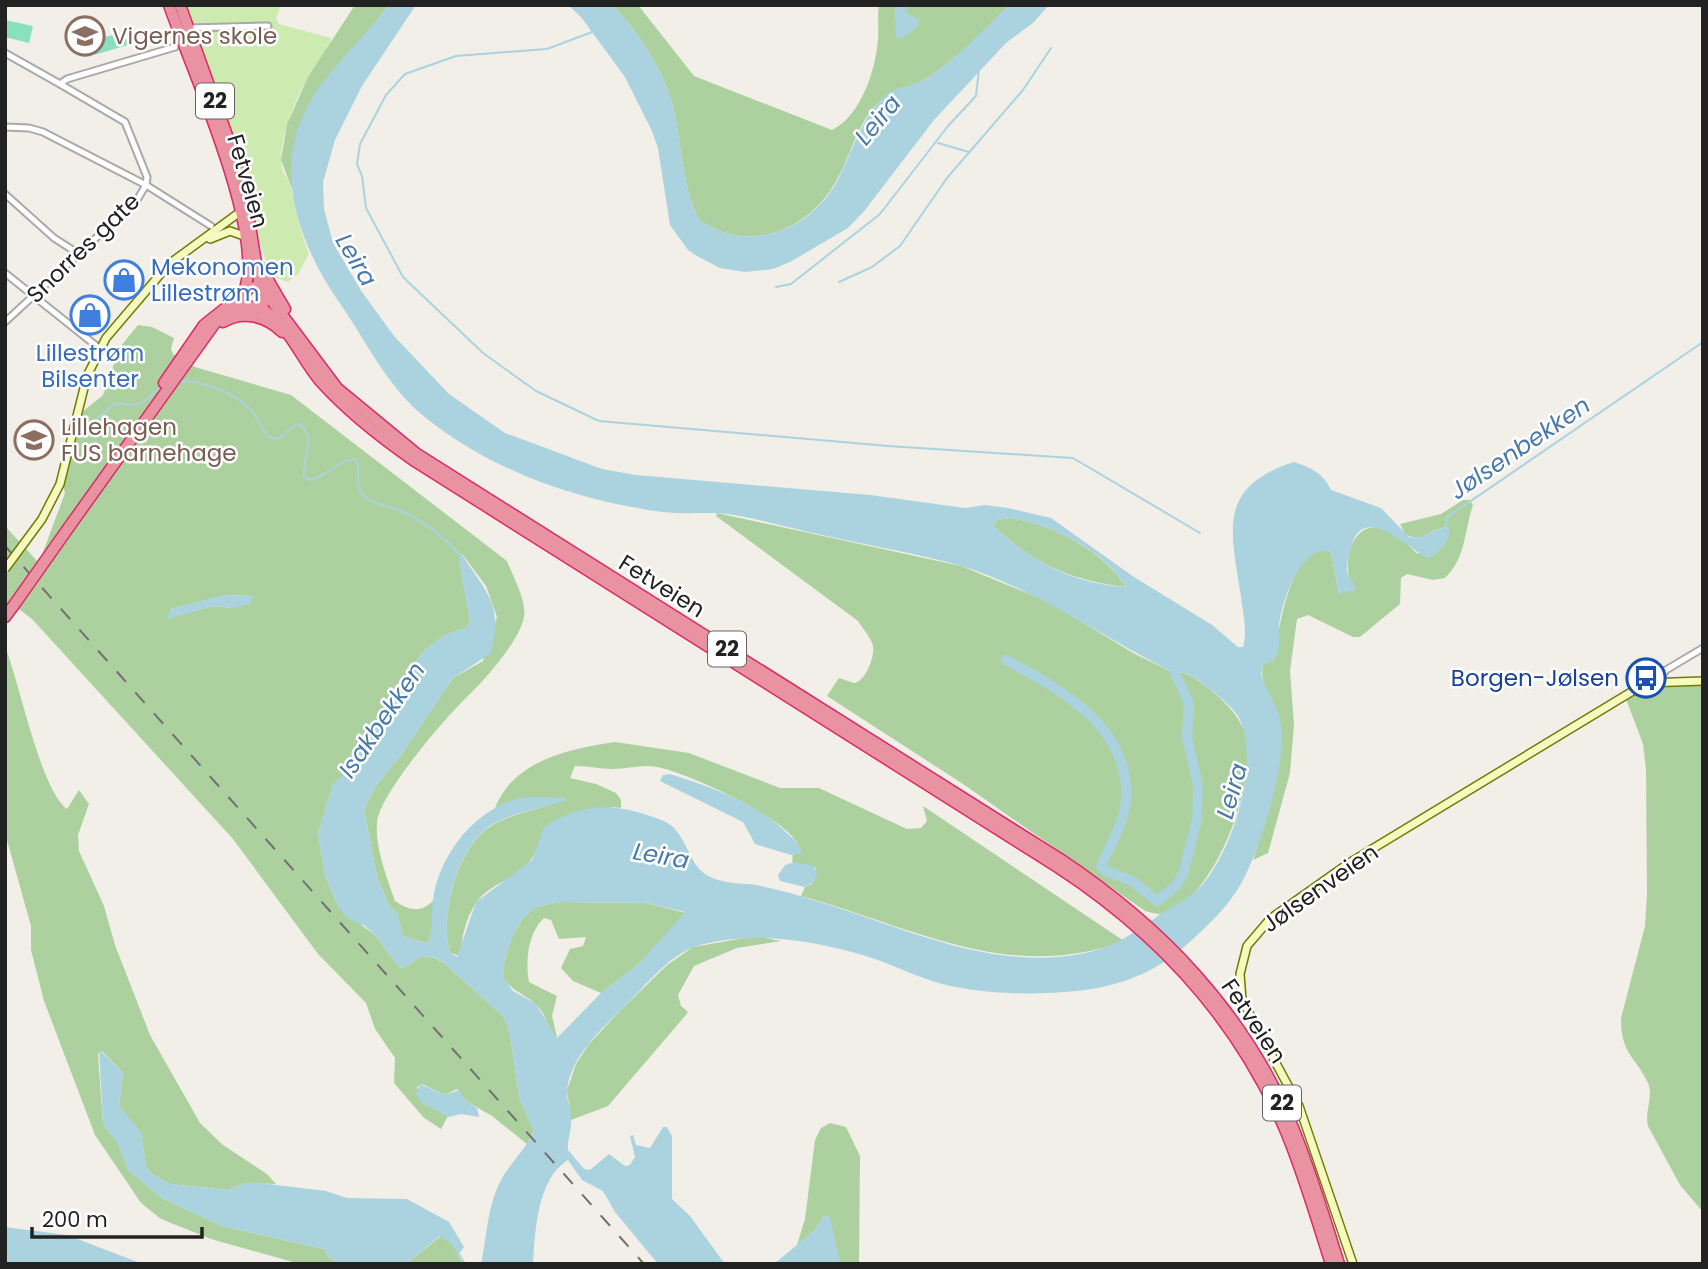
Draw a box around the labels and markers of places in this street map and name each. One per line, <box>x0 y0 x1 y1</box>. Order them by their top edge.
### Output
school or university icon: Vigernes skole <box>64 15 106 57</box>
place label: Vigernes skole <box>112 20 277 52</box>
place label: Mekonomen Lillestrøm <box>151 251 294 309</box>
shop icon: Mekonomen Lillestrøm <box>103 259 145 301</box>
shop icon: Lillestrøm Bilsenter <box>69 294 111 336</box>
place label: Lillestrøm Bilsenter <box>36 337 144 395</box>
place label: Lillehagen FUS barnehage <box>61 411 237 469</box>
school or university icon: Lillehagen FUS barnehage <box>13 419 55 461</box>
bus stop icon: Borgen-Jølsen <box>1625 657 1667 699</box>
place label: Borgen-Jølsen <box>1451 662 1619 694</box>

